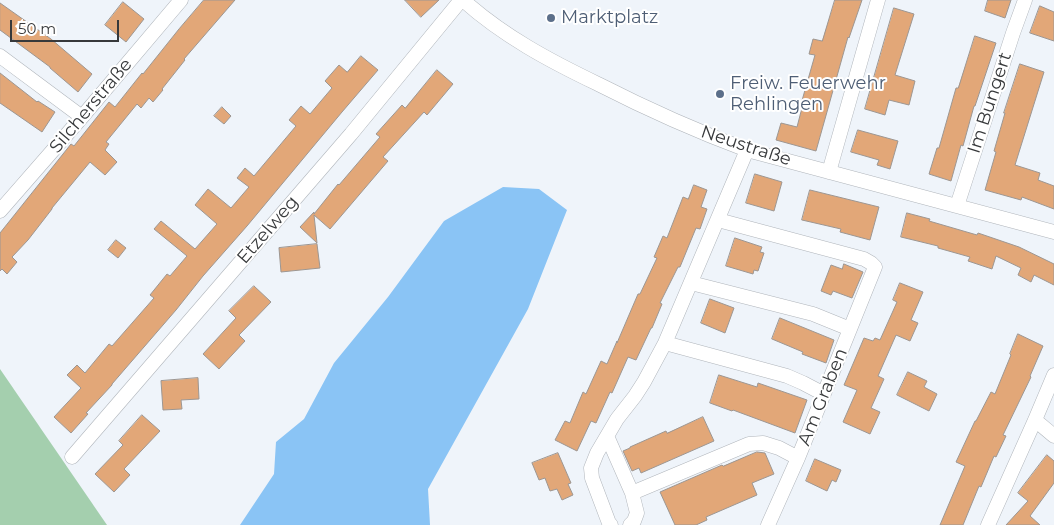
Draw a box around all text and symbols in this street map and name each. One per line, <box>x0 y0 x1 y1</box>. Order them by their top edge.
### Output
place label: Marktplatz <box>561 7 658 29</box>
scale bar <box>12 10 121 42</box>
marker: Marktplatz <box>545 12 557 24</box>
text: 50 m <box>18 19 56 38</box>
street label: Im Bungert <box>963 50 1017 156</box>
street label: Silcherstraße <box>45 54 137 158</box>
place label: Freiw. Feuerwehr Rehlingen <box>730 73 886 116</box>
marker: Freiw. Feuerwehr Rehlingen <box>714 88 726 100</box>
street label: Neustraße <box>698 121 794 171</box>
street label: Etzelweg <box>233 192 303 268</box>
street label: Am Graben <box>794 345 852 449</box>

